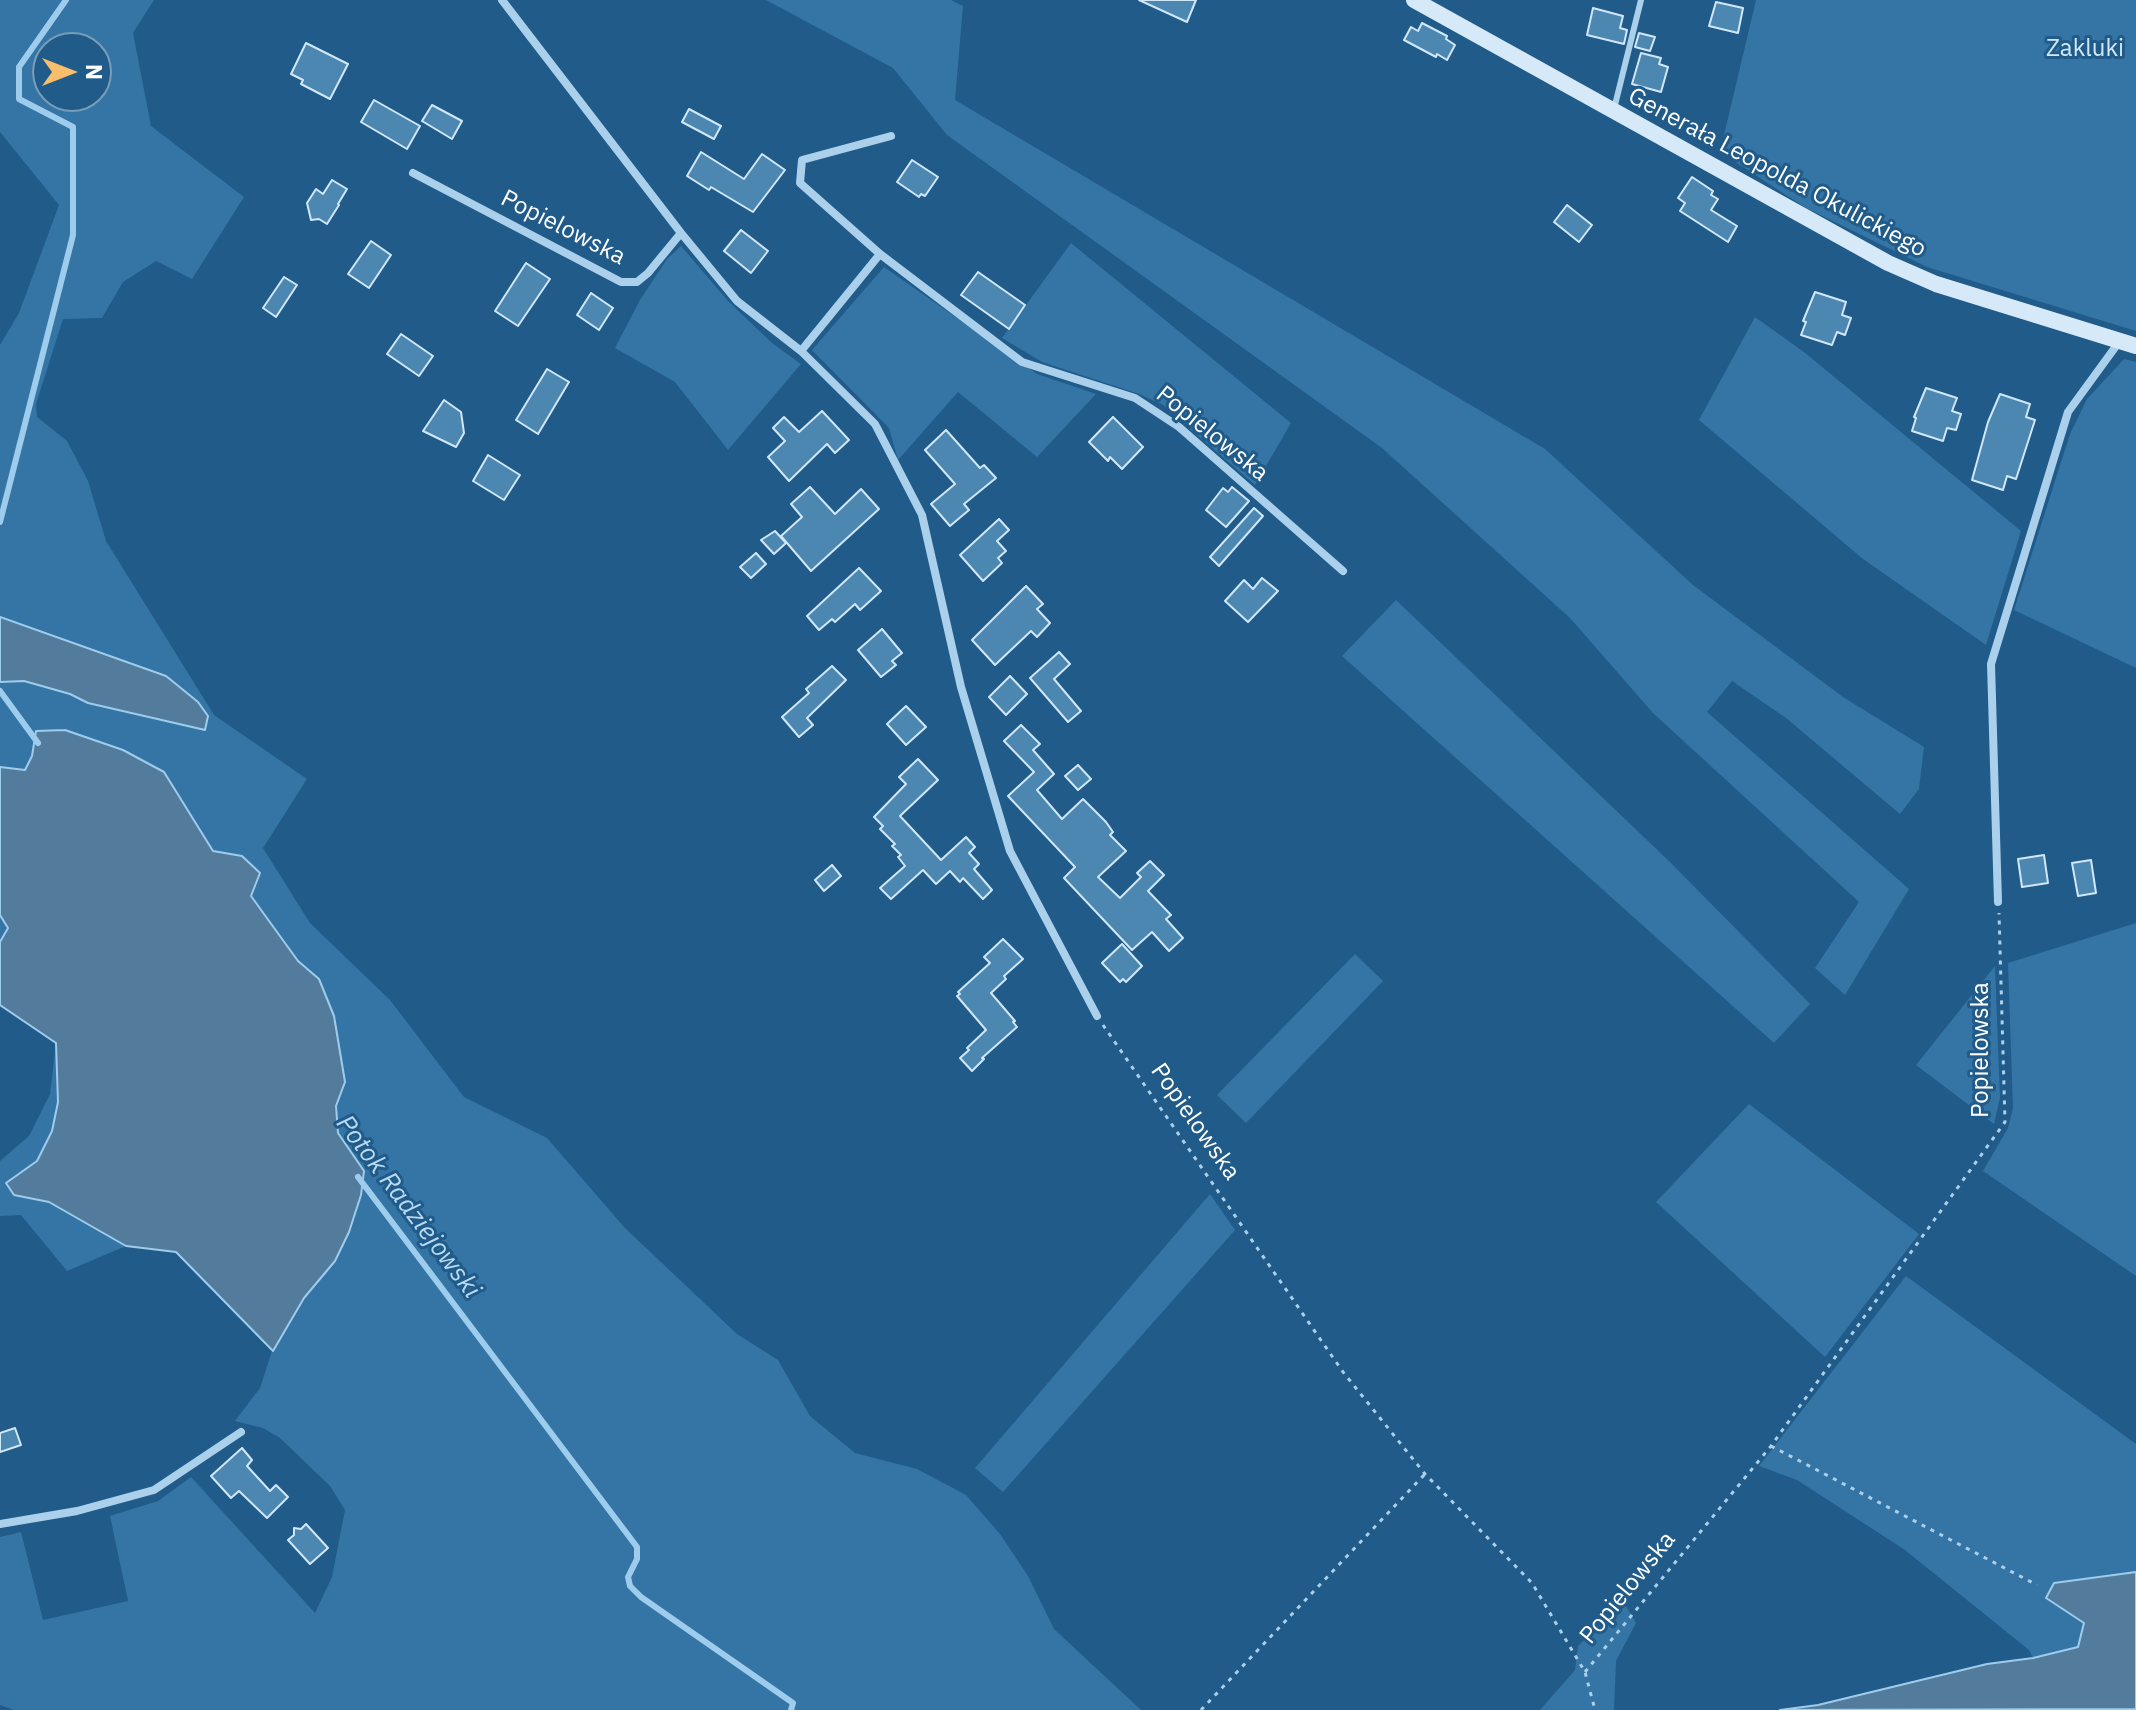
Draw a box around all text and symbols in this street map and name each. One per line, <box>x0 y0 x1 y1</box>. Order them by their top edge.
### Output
north arrow <box>32 32 112 112</box>
park label: Zakluki <box>2046 35 2124 63</box>
text: N <box>80 64 109 80</box>
street label: Generała Leopolda Okulickiego <box>1623 82 1931 264</box>
street label: Popielowska <box>496 184 630 272</box>
street label: Popielowska <box>1150 380 1274 488</box>
street label: Popielowska <box>1967 982 1995 1118</box>
street label: Popielowska <box>1144 1058 1246 1186</box>
water label: Potok Radziejowski <box>329 1109 487 1305</box>
street label: Popielowska <box>1574 1526 1682 1650</box>

